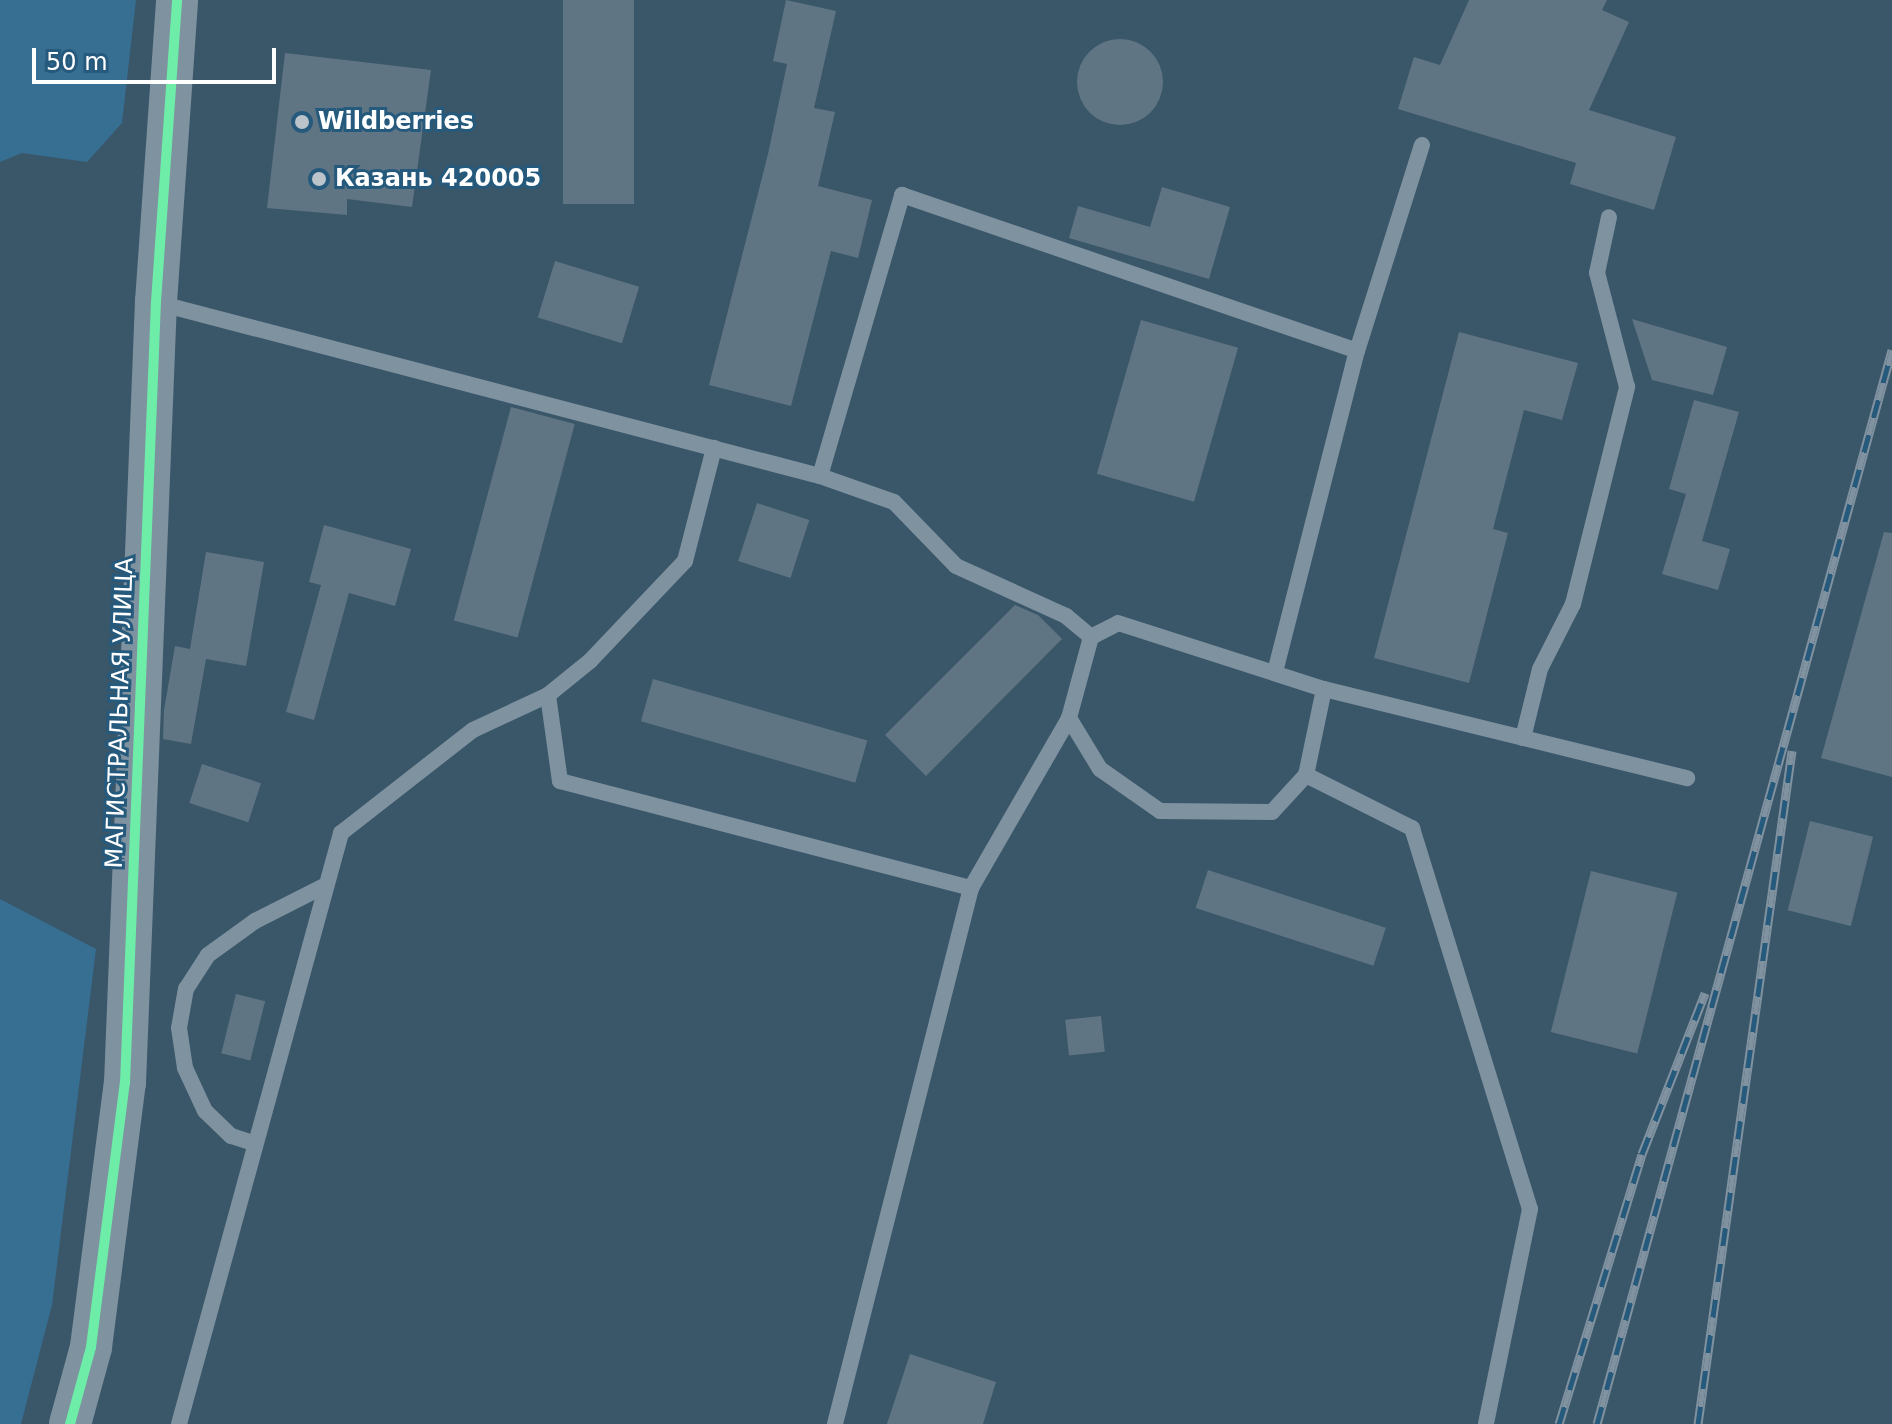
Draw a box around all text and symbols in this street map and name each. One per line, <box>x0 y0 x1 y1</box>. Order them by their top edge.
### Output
scale bar <box>36 32 280 82</box>
text: 50 m <box>46 48 108 76</box>
place label: Wildberries <box>318 108 474 136</box>
marker: Wildberries <box>293 113 311 131</box>
place label: Казань 420005 <box>335 165 541 193</box>
marker: Казань 420005 <box>310 170 328 188</box>
street label: МАГИСТРАЛЬНАЯ УЛИЦА <box>100 557 140 869</box>

